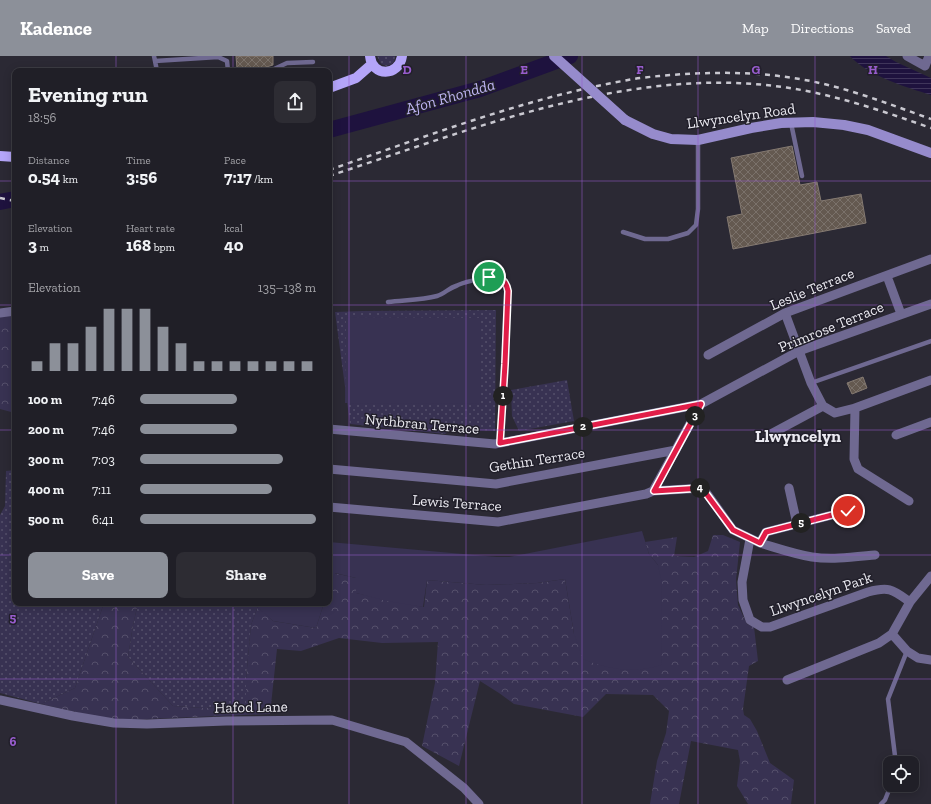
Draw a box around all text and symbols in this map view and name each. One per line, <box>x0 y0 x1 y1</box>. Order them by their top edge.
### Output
text: Kadence <box>20 17 92 40</box>
text: Map <box>742 20 769 37</box>
text: Directions <box>791 20 854 37</box>
text: Saved <box>876 20 911 37</box>
text: D <box>402 62 412 77</box>
text: E <box>520 62 528 77</box>
text: F <box>636 62 644 77</box>
text: G <box>752 62 761 77</box>
text: H <box>868 62 878 77</box>
water label: Afon Rhondda <box>402 75 497 119</box>
text: Evening run <box>28 81 148 108</box>
button: share <box>274 81 316 123</box>
street label: Llwyncelyn Road <box>686 99 797 133</box>
text: 18:56 <box>28 110 56 125</box>
text: Distance <box>28 154 70 167</box>
text: Time <box>126 154 151 167</box>
text: Pace <box>224 154 246 167</box>
text: 0.54 <box>28 167 60 187</box>
text: 3:56 <box>126 167 157 187</box>
text: 7:17 <box>224 167 252 187</box>
text: km <box>60 173 78 186</box>
text: /km <box>252 173 273 186</box>
text: Elevation <box>28 222 72 235</box>
text: Heart rate <box>126 222 175 235</box>
text: kcal <box>224 222 243 235</box>
text: 3 <box>28 235 37 255</box>
text: 168 <box>126 235 151 255</box>
text: 40 <box>224 235 243 255</box>
text: m <box>37 241 49 254</box>
text: bpm <box>151 241 175 254</box>
pin <box>472 260 506 294</box>
street label: Leslie Terrace <box>767 264 857 314</box>
icon: arrive <box>478 266 500 288</box>
text: Elevation <box>28 280 80 295</box>
text: 135–138 m <box>258 280 316 295</box>
street label: Primrose Terrace <box>776 298 886 356</box>
pin: 1 <box>493 386 513 406</box>
text: 1 <box>501 389 505 402</box>
text: 100 m <box>28 392 62 407</box>
text: 7:46 <box>92 392 115 407</box>
pin: 3 <box>685 406 705 426</box>
text: 3 <box>692 409 698 422</box>
street label: Nythbran Terrace <box>364 410 480 438</box>
pin: 2 <box>573 417 593 437</box>
text: 2 <box>580 420 586 433</box>
text: 200 m <box>28 422 64 437</box>
text: 7:46 <box>92 422 115 437</box>
district label: Llwyncelyn <box>755 426 841 446</box>
street label: Gethin Terrace <box>488 444 586 476</box>
text: 300 m <box>28 452 64 467</box>
text: 7:03 <box>92 452 115 467</box>
pin: 4 <box>690 478 710 498</box>
text: 4 <box>697 481 703 494</box>
text: 400 m <box>28 482 64 497</box>
text: 7:11 <box>92 482 111 497</box>
street label: Lewis Terrace <box>412 491 502 515</box>
pin <box>831 494 865 528</box>
icon: check <box>837 500 859 522</box>
text: 500 m <box>28 512 64 527</box>
text: 6:41 <box>92 512 114 527</box>
pin: 5 <box>791 513 811 533</box>
text: 5 <box>798 516 804 529</box>
button: Save <box>28 552 168 598</box>
button: Share <box>176 552 316 598</box>
street label: Llwyncelyn Park <box>767 568 875 620</box>
text: 5 <box>10 610 17 625</box>
street label: Hafod Lane <box>214 697 288 717</box>
text: 6 <box>10 734 17 749</box>
map controls <box>883 756 919 792</box>
button: locate <box>883 756 919 792</box>

